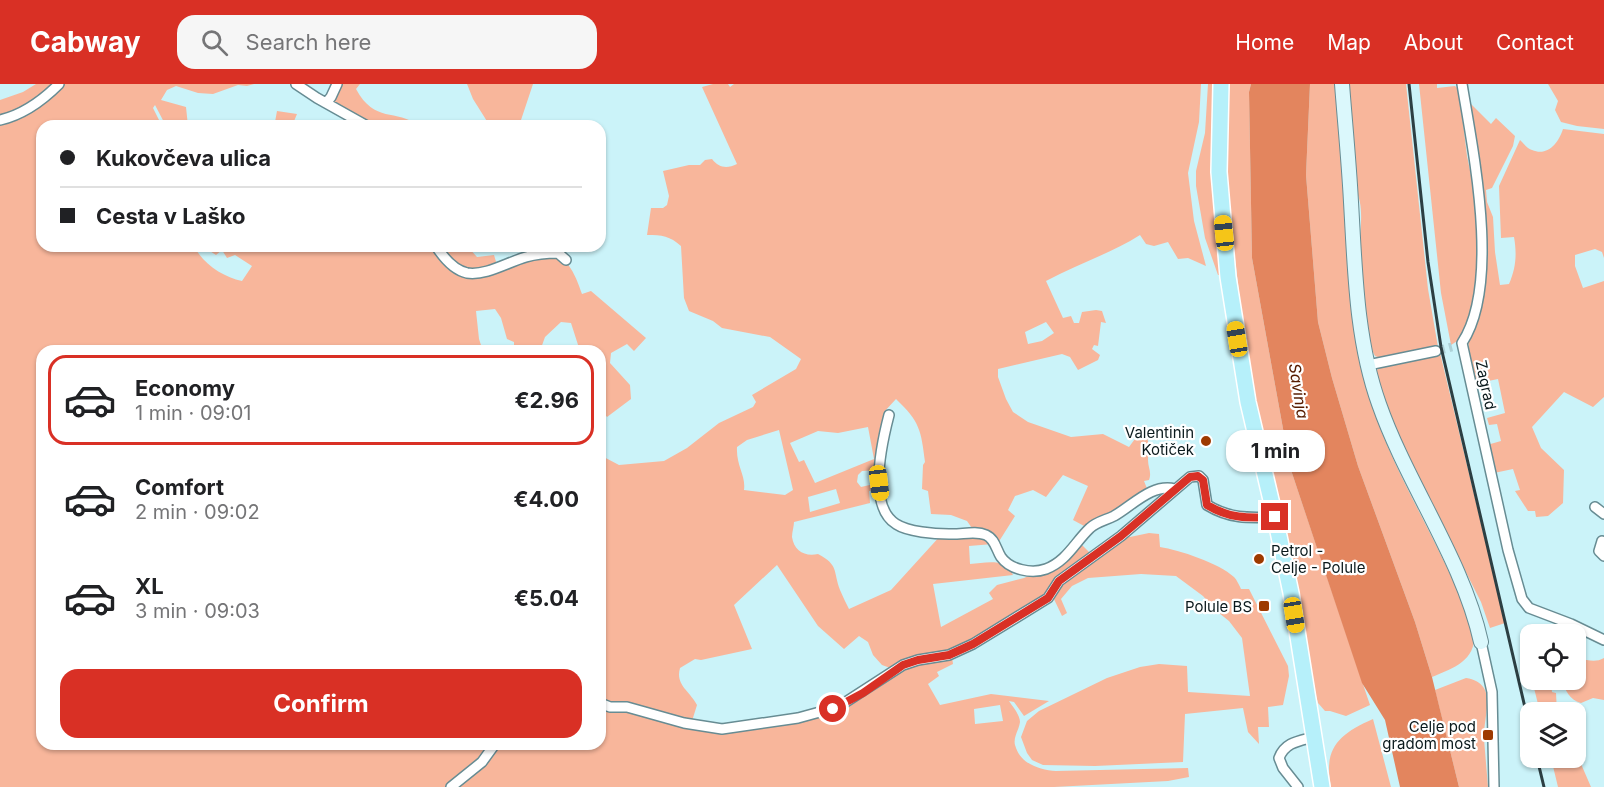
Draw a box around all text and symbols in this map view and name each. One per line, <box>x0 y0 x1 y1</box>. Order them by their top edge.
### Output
search box <box>177 15 597 69</box>
text: Cabway <box>30 25 141 59</box>
icon: search <box>198 26 231 59</box>
text: Search here <box>246 29 371 55</box>
text: Home <box>1235 30 1294 55</box>
text: Map <box>1327 30 1371 55</box>
text: About <box>1404 30 1463 55</box>
text: Contact <box>1496 30 1574 55</box>
text: Kukovčeva ulica <box>96 145 271 171</box>
text: Cesta v Laško <box>96 203 246 229</box>
car <box>1213 214 1235 252</box>
car <box>1225 320 1249 358</box>
street label: Zagrad <box>1471 358 1501 412</box>
water label: Savinja <box>1285 362 1313 420</box>
icon: car <box>63 373 117 427</box>
text: Economy <box>135 375 235 401</box>
text: €2.96 <box>514 387 579 413</box>
text: 1 min · 09:01 <box>135 401 251 425</box>
place label: Valentinin Kotiček <box>1125 423 1195 459</box>
callout: 1 min <box>1226 430 1324 472</box>
marker: Valentinin Kotiček <box>1199 434 1213 448</box>
text: 1 min <box>1251 439 1300 463</box>
car <box>868 464 890 502</box>
icon: car <box>63 472 117 526</box>
text: Comfort <box>135 474 224 500</box>
text: €4.00 <box>513 486 579 512</box>
text: 2 min · 09:02 <box>135 500 260 524</box>
route end <box>1261 503 1288 530</box>
place label: Petrol - Celje - Polule <box>1271 541 1365 577</box>
marker: Petrol - Celje - Polule <box>1252 552 1266 566</box>
icon: car <box>63 571 117 625</box>
text: XL <box>135 573 164 599</box>
text: €5.04 <box>514 585 579 611</box>
car <box>1282 596 1306 634</box>
place label: Polule BS <box>1185 597 1252 616</box>
text: 3 min · 09:03 <box>135 599 260 623</box>
marker: Polule BS <box>1257 599 1271 613</box>
map controls <box>1520 624 1586 768</box>
button: locate <box>1520 624 1586 690</box>
button: Confirm <box>60 669 582 738</box>
route start <box>819 695 846 722</box>
button: layers <box>1520 702 1586 768</box>
place label: Celje pod gradom most <box>1382 717 1476 753</box>
marker: Celje pod gradom most <box>1481 728 1495 742</box>

